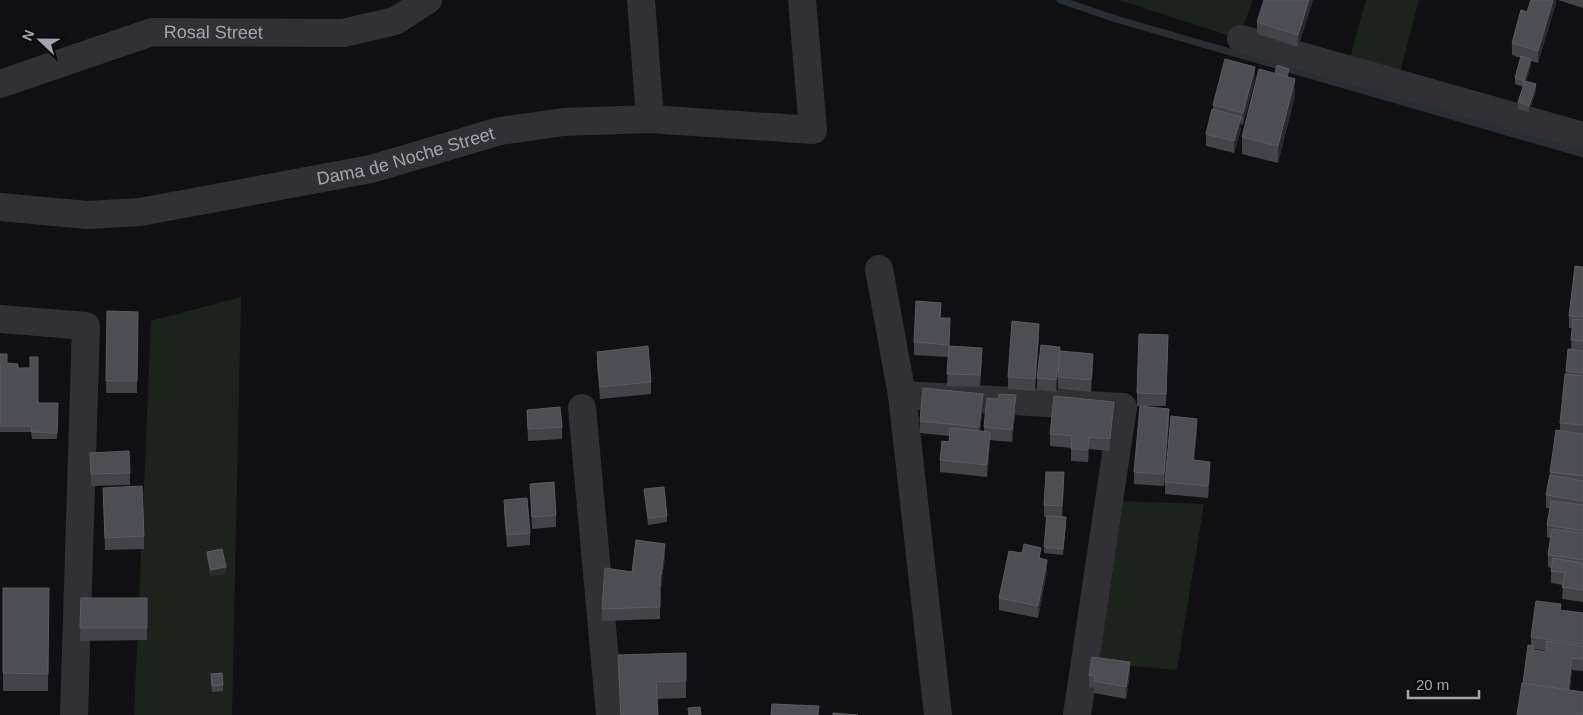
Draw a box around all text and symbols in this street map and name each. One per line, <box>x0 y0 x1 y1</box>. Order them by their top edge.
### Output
north arrow <box>15 15 65 65</box>
street label: Rosal Street <box>164 22 263 43</box>
text: N <box>19 27 37 43</box>
street label: Dama de Noche Street <box>315 123 497 189</box>
scale bar <box>1408 668 1479 700</box>
text: 20 m <box>1416 676 1449 693</box>

